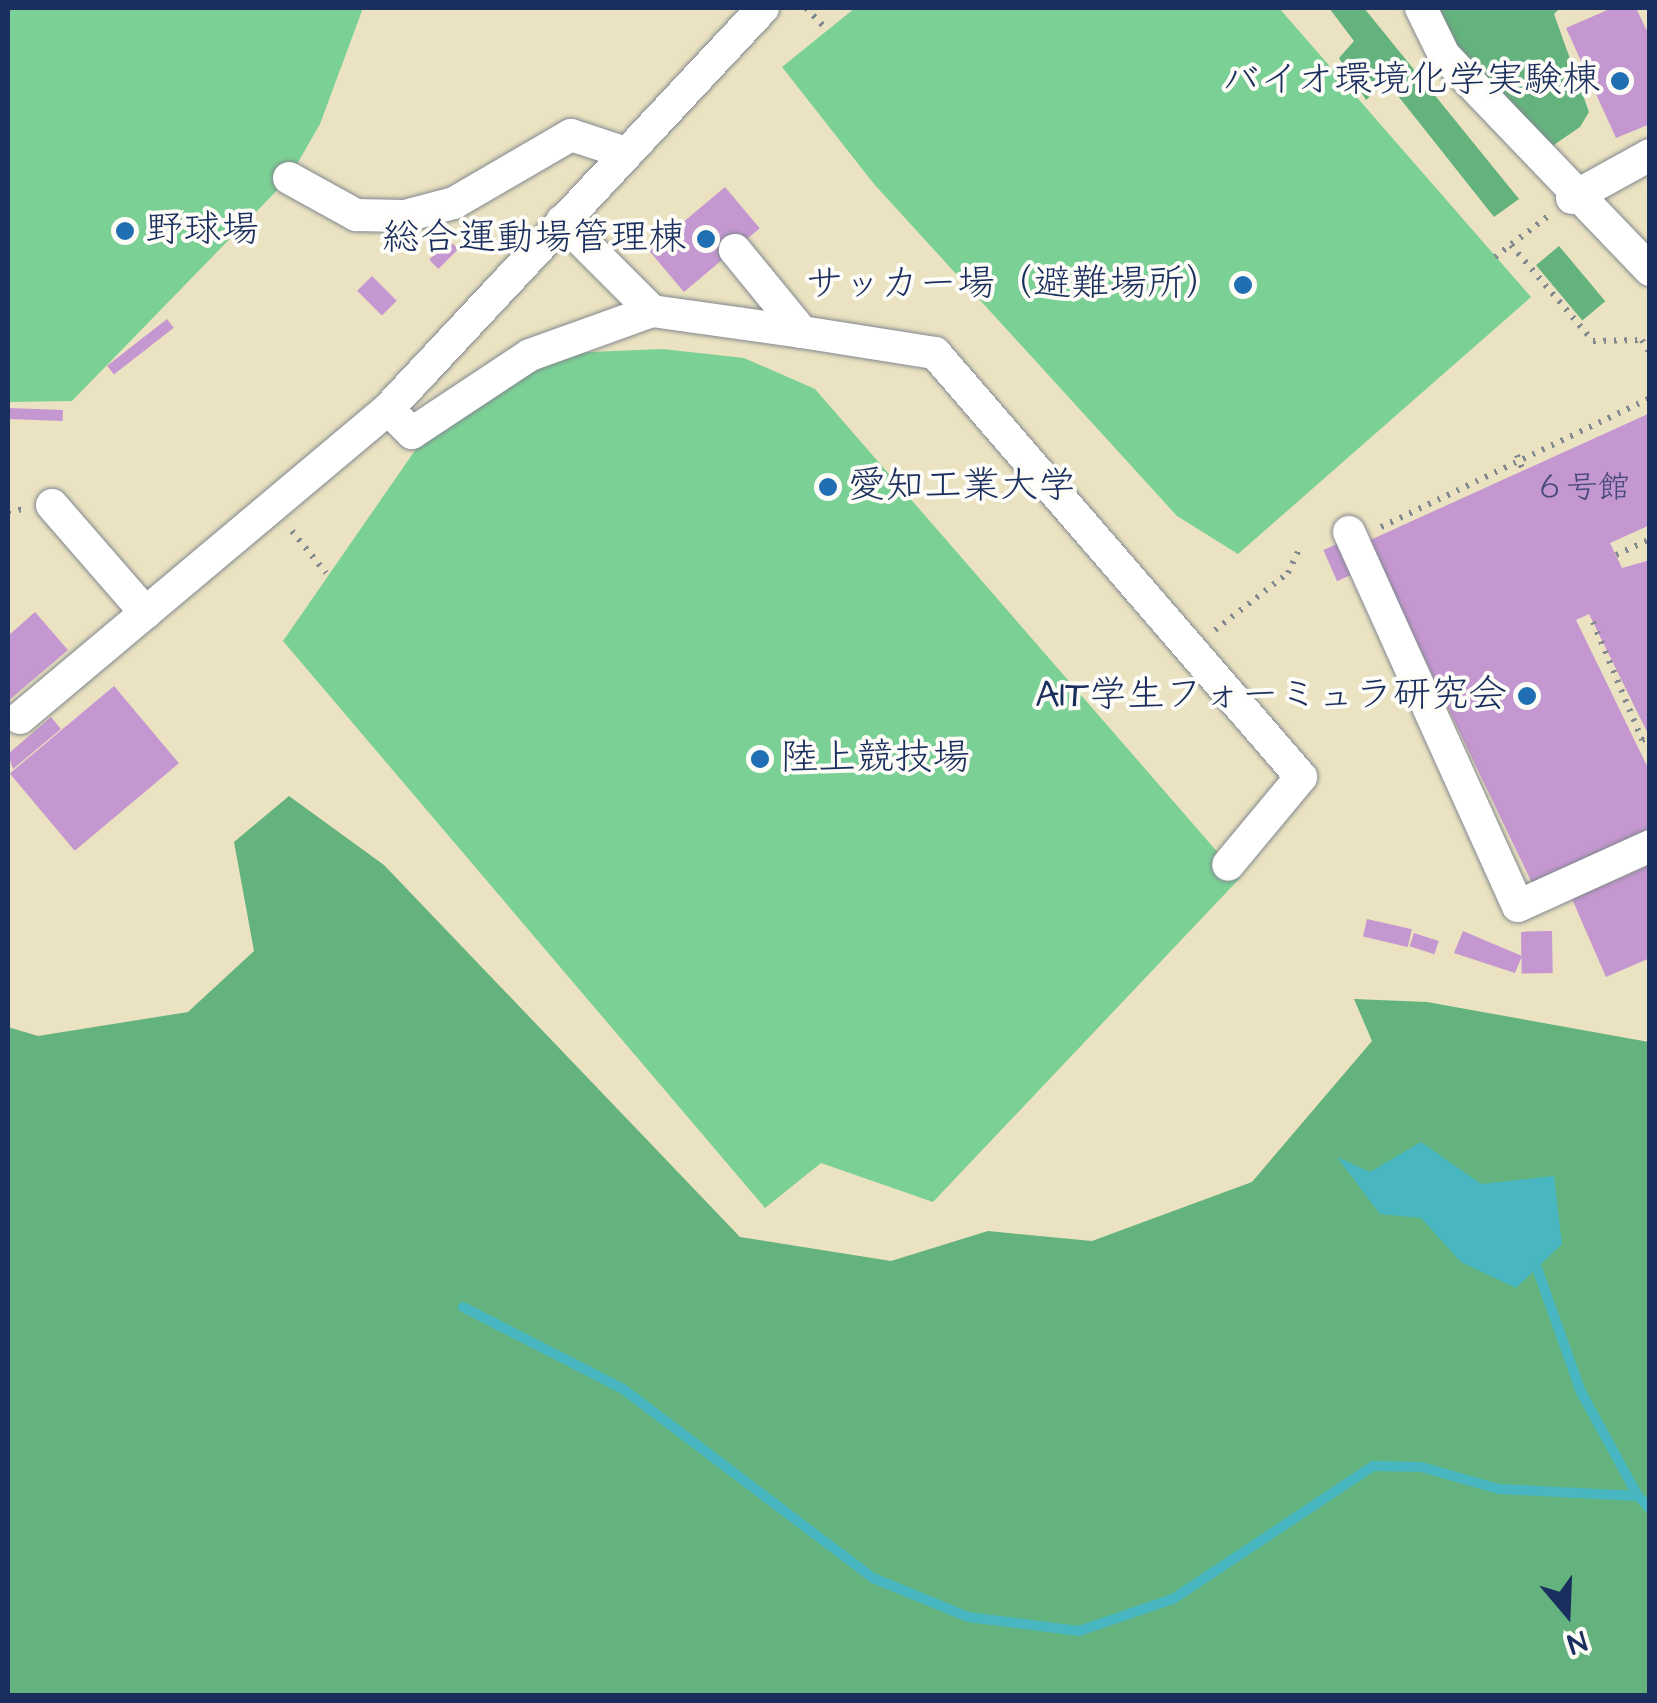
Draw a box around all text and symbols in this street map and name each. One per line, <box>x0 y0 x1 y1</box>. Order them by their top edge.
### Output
place label: バイオ環境化学実験棟 <box>1220 58 1600 104</box>
marker: バイオ環境化学実験棟 <box>1609 70 1631 92</box>
place label: 野球場 <box>145 208 259 254</box>
place label: 総合運動場管理棟 <box>382 216 686 262</box>
marker: 野球場 <box>114 220 136 242</box>
marker: 総合運動場管理棟 <box>695 228 717 250</box>
place label: サッカー場（避難場所） <box>805 262 1223 308</box>
marker: サッカー場（避難場所） <box>1232 274 1254 296</box>
place label: 愛知工業大学 <box>848 464 1076 510</box>
house number: ６号館 <box>1534 469 1630 507</box>
marker: 愛知工業大学 <box>817 476 839 498</box>
place label: AIT学生フォーミュラ研究会 <box>1035 673 1507 719</box>
marker: AIT学生フォーミュラ研究会 <box>1516 685 1538 707</box>
place label: 陸上競技場 <box>780 736 970 782</box>
marker: 陸上競技場 <box>749 748 771 770</box>
north arrow <box>1517 1563 1617 1663</box>
text: N <box>1562 1621 1592 1663</box>

